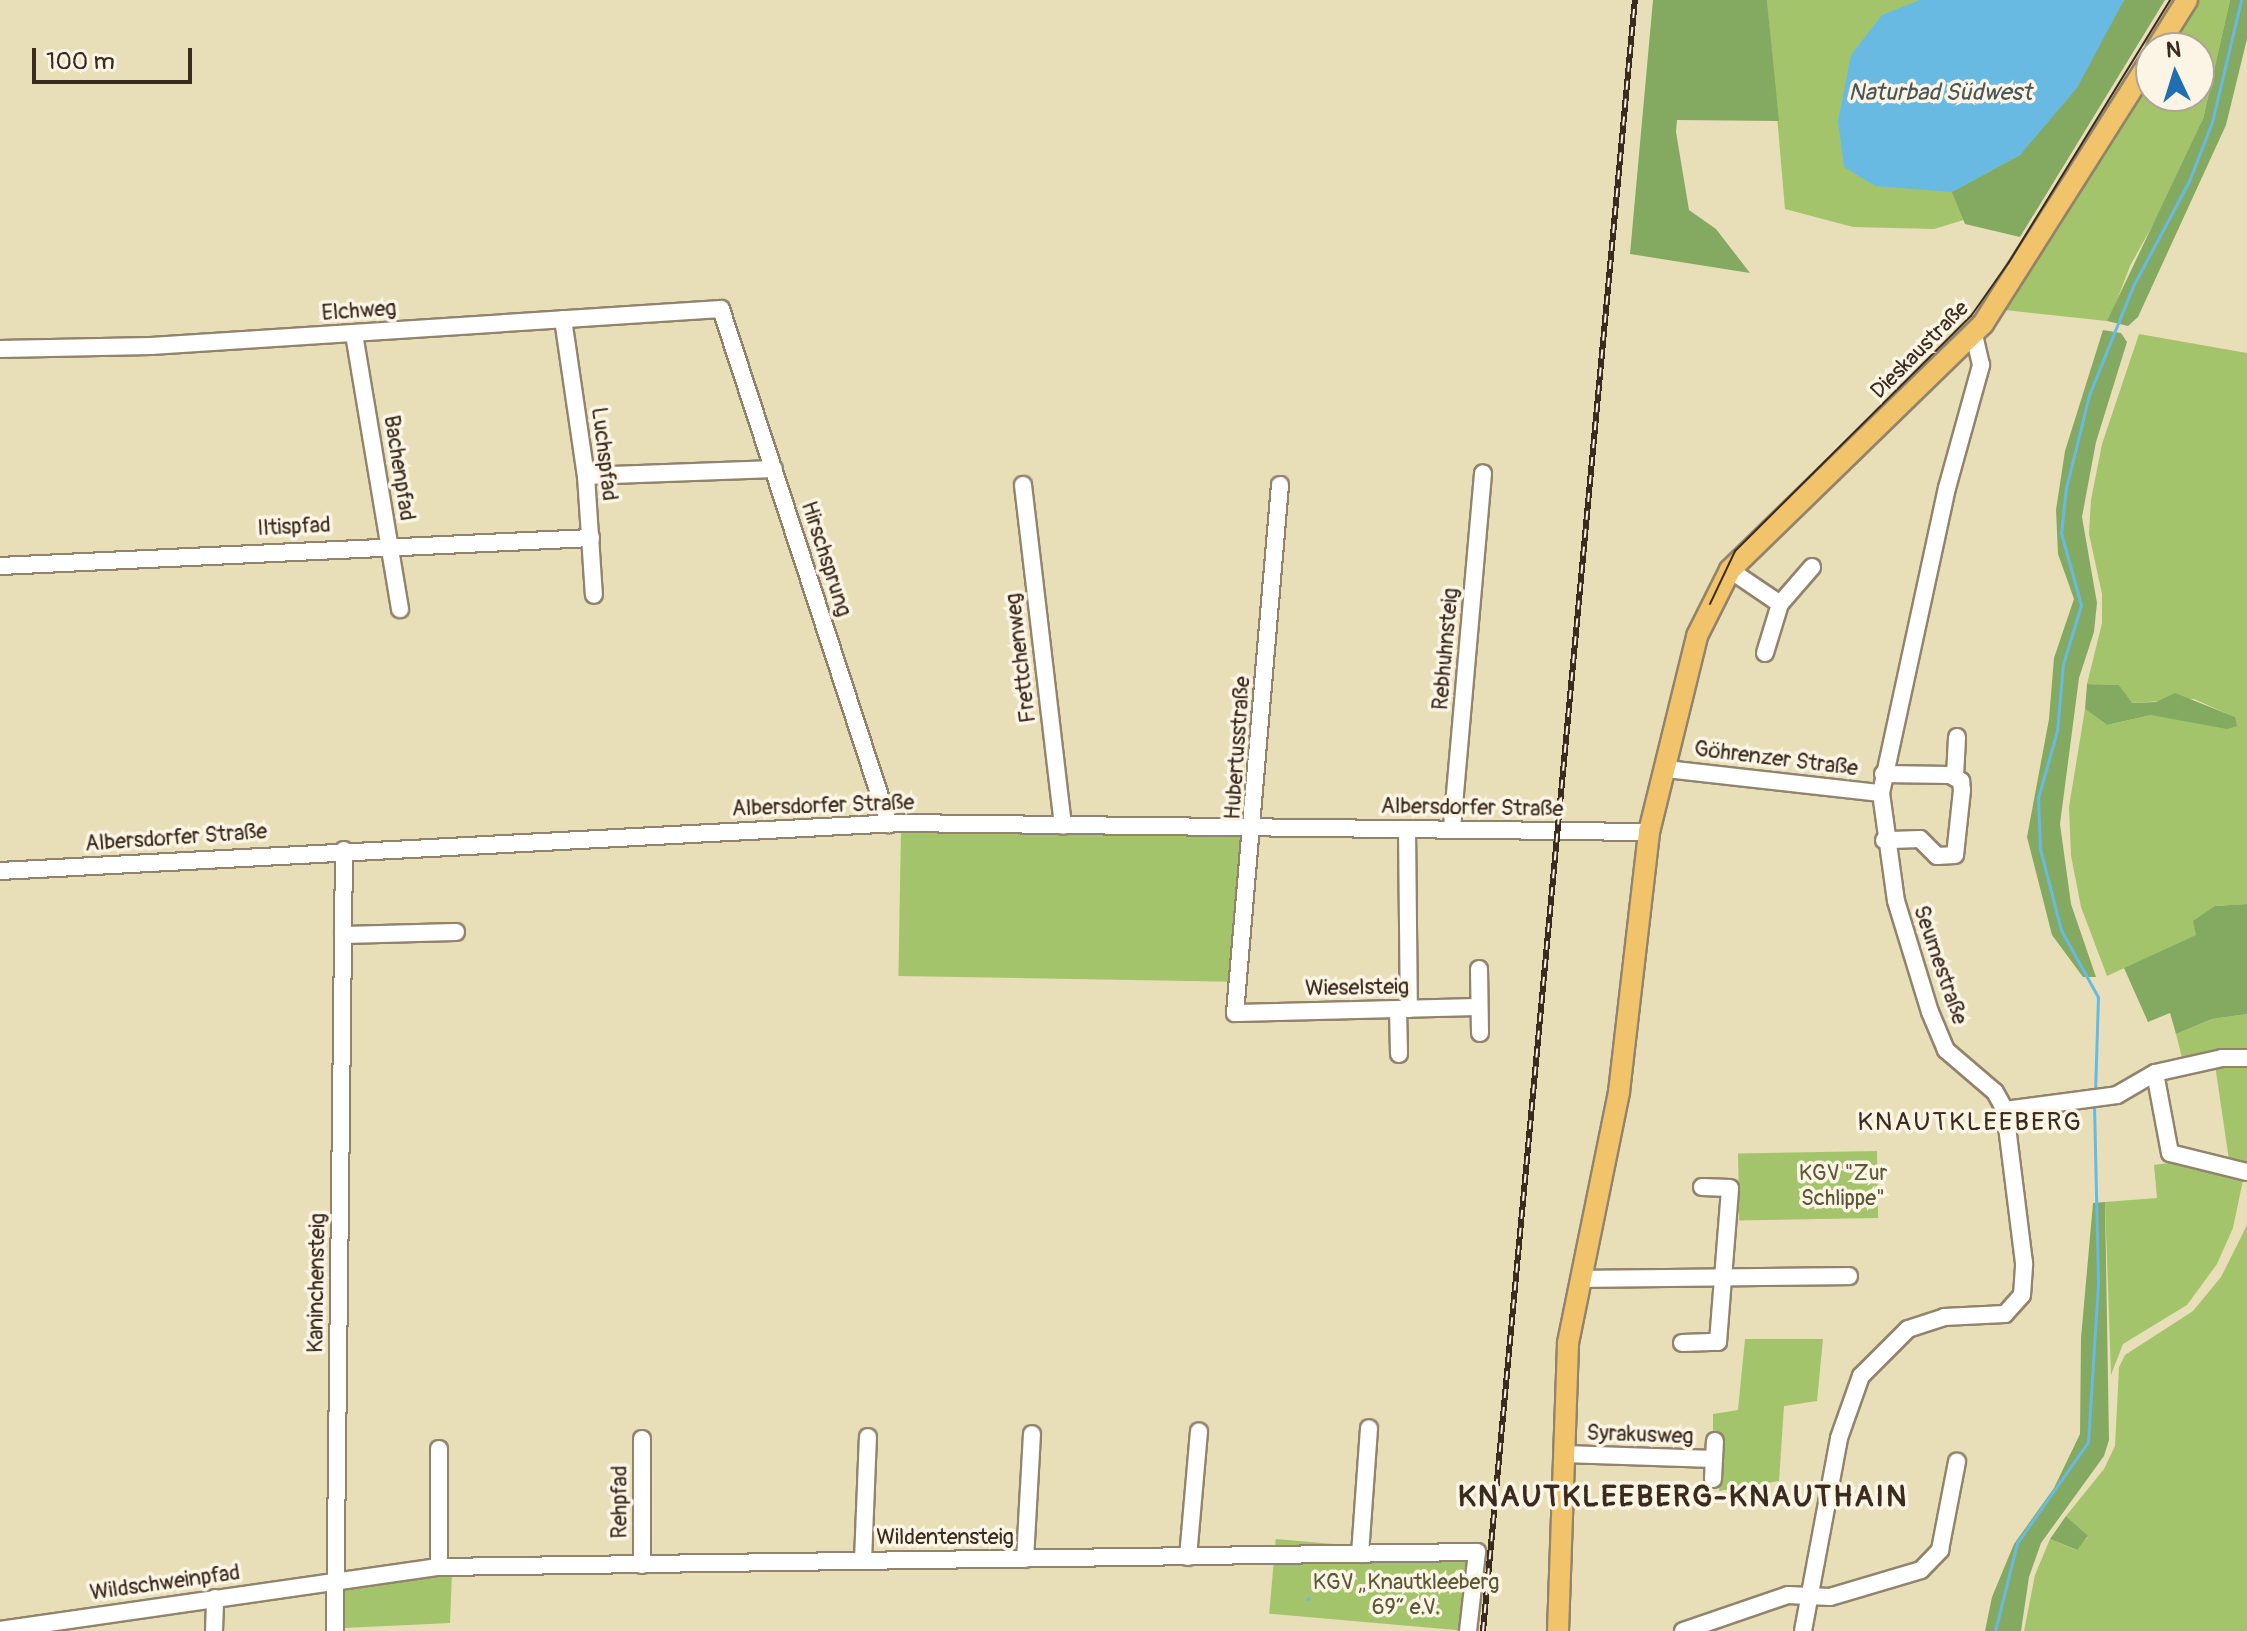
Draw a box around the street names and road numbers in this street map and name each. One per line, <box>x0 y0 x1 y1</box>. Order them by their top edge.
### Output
street label: Elchweg <box>321 295 397 327</box>
street label: Dieskaustraße <box>1865 295 1975 405</box>
street label: Luchspfad <box>585 406 623 502</box>
street label: Bachenpfad <box>378 413 420 523</box>
street label: Hirschsprung <box>795 498 857 620</box>
street label: Iltispfad <box>257 512 331 542</box>
street label: Rebhuhnsteig <box>1428 587 1464 711</box>
street label: Frettchenweg <box>1000 592 1042 724</box>
street label: Hubertusstraße <box>1220 675 1256 821</box>
street label: Göhrenzer Straße <box>1693 736 1859 782</box>
street label: Albersdorfer Straße <box>731 790 915 822</box>
street label: Albersdorfer Straße <box>1381 793 1563 823</box>
street label: Albersdorfer Straße <box>84 818 268 858</box>
street label: Seumestraße <box>1907 902 1973 1028</box>
street label: Wieselsteig <box>1305 974 1409 1002</box>
street label: Kaninchensteig <box>303 1213 331 1353</box>
street label: Syrakusweg <box>1586 1420 1694 1450</box>
street label: Rehpfad <box>607 1465 633 1539</box>
street label: Wildentensteig <box>876 1525 1014 1551</box>
street label: Wildschweinpfad <box>88 1559 242 1607</box>

